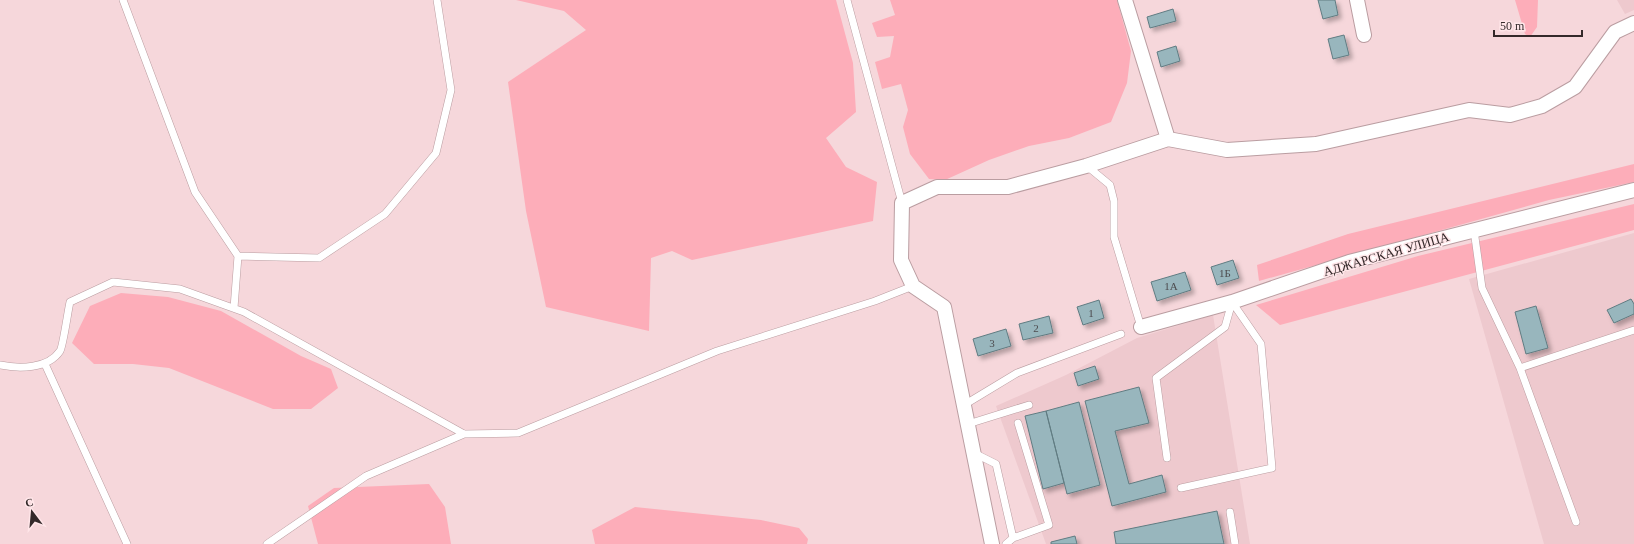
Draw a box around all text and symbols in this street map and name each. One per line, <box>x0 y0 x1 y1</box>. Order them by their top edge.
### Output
scale bar <box>1494 12 1582 38</box>
text: 50 m <box>1500 19 1525 33</box>
street label: АДЖАРСКАЯ УЛИЦА <box>1321 229 1451 279</box>
house number: 1Б <box>1219 267 1231 279</box>
house number: 1А <box>1164 280 1178 292</box>
house number: 1 <box>1088 307 1094 319</box>
house number: 2 <box>1033 322 1039 334</box>
house number: 3 <box>989 337 995 349</box>
north arrow <box>12 492 52 532</box>
text: С <box>24 496 35 509</box>

